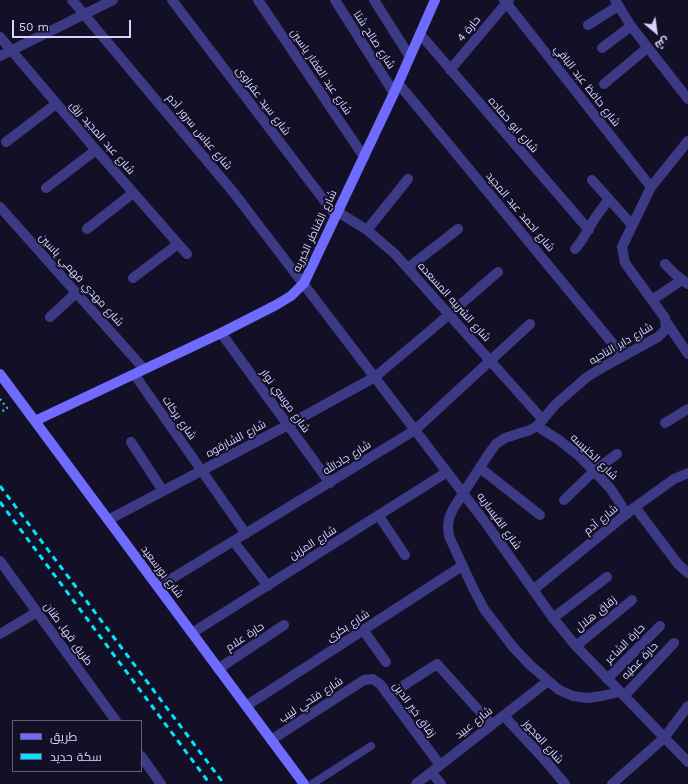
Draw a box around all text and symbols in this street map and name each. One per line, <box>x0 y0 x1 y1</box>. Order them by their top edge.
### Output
street label: شارع صالح شتا <box>350 8 398 72</box>
scale bar <box>14 12 133 38</box>
north arrow <box>636 12 676 52</box>
street label: حارة 4 <box>455 14 483 44</box>
text: 50 m <box>19 20 49 34</box>
street label: شارع عبد الغفار ياسين <box>287 27 355 117</box>
text: ش <box>653 34 671 52</box>
street label: شارع حافظ عبد الباقي <box>551 43 623 129</box>
street label: شارع سيد عقراوى <box>233 64 293 138</box>
street label: شارع عباس سرور آدم <box>163 91 235 173</box>
street label: شارع ابو حماده <box>485 94 541 156</box>
street label: شارع عبد المجيد رزق <box>67 99 137 177</box>
street label: شارع احمد عبد المجيد <box>483 170 557 254</box>
street label: شارع القناطر الخيريه <box>290 188 340 274</box>
street label: شارع مهدي فهمي ياسين <box>36 231 126 329</box>
street label: شارع الشربيه المسعده <box>415 260 493 344</box>
street label: شارع داير الناحيه <box>587 320 655 368</box>
street label: شارع موسي نوار <box>258 367 312 435</box>
street label: شارع بركات <box>159 394 199 442</box>
street label: شارع الشارقوه <box>204 418 268 460</box>
street label: شارع الكنيسه <box>568 431 620 483</box>
street label: شارع جادالله <box>320 438 374 478</box>
street label: شارع القيساريه <box>474 490 524 552</box>
street label: شارع آدم <box>581 502 621 538</box>
street label: شارع المزين <box>287 523 339 563</box>
street label: شارع بورسعيد <box>138 543 186 601</box>
street label: زقاق هلال <box>573 593 619 635</box>
street label: طريق قها, طنان <box>41 600 95 668</box>
street label: شارع بكرى <box>324 607 372 645</box>
street label: حارة علام <box>223 620 267 654</box>
street label: حارة الشاعر <box>602 621 648 667</box>
street label: حارة عطيه <box>619 640 661 682</box>
street label: شارع فتحي لبيب <box>277 674 345 726</box>
street label: زقاق خير الدين <box>390 680 438 740</box>
street label: شارع عبيد <box>453 704 495 742</box>
street label: شارع العجوز <box>520 718 566 766</box>
legend <box>12 720 142 772</box>
text: طريق <box>50 730 77 744</box>
text: سكة حديد <box>50 750 102 764</box>

